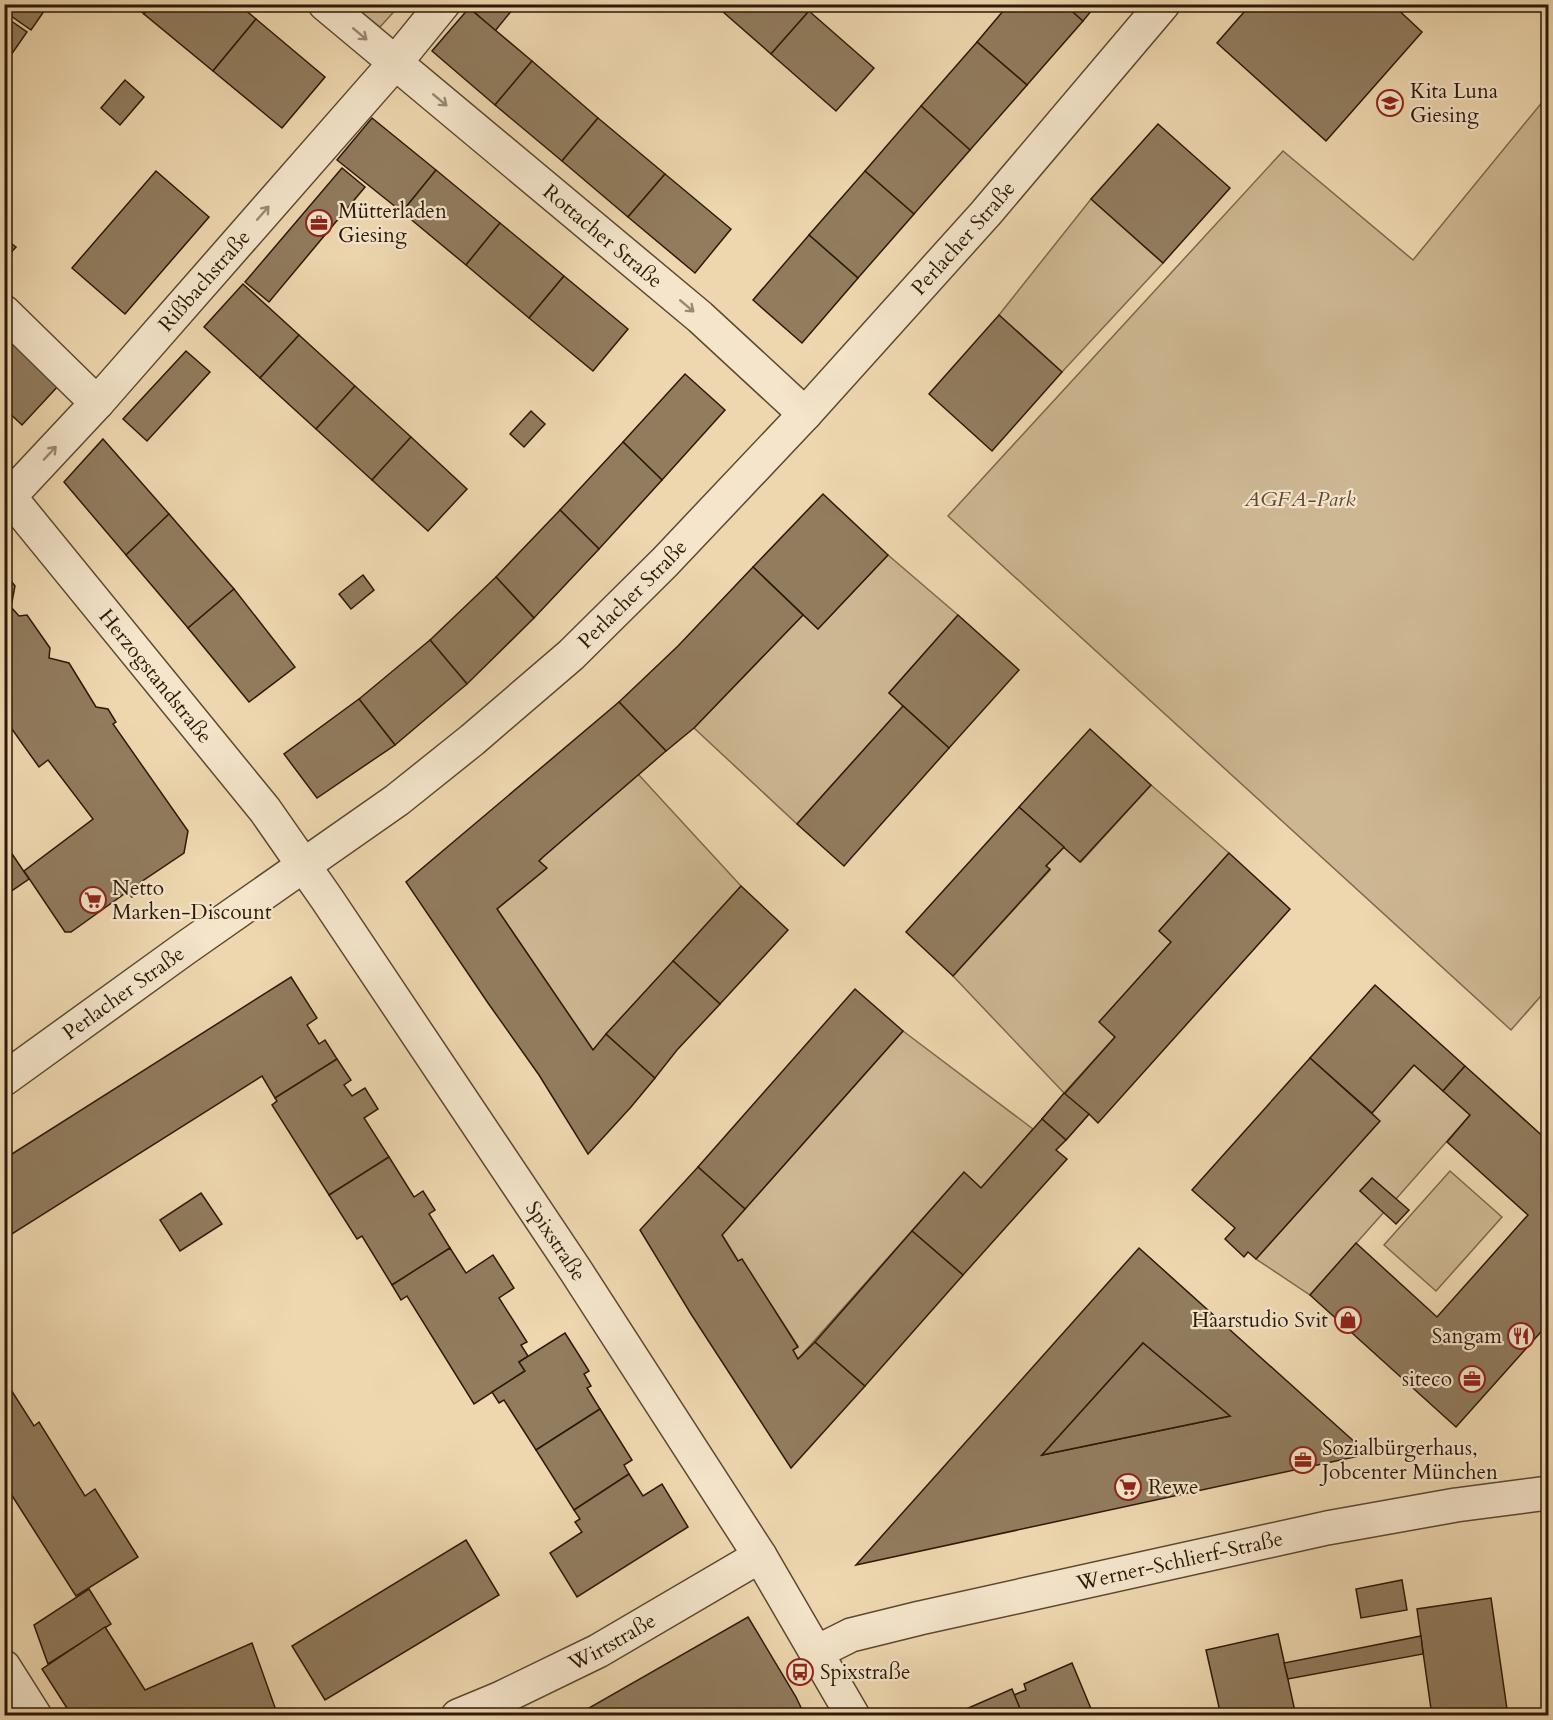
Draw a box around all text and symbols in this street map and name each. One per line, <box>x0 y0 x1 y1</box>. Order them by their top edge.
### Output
one-way arrow <box>352 27 368 40</box>
place label: Kita Luna Giesing <box>1410 77 1498 130</box>
school or university icon: Kita Luna Giesing <box>1375 88 1405 118</box>
one-way arrow <box>432 94 448 107</box>
street label: Perlacher Straße <box>904 175 1022 301</box>
street label: Rottacher Straße <box>537 177 669 295</box>
place label: Mütterladen Giesing <box>338 197 447 250</box>
one-way arrow <box>256 206 270 221</box>
office icon: Mütterladen Giesing <box>304 208 334 238</box>
street label: Rißbachstraße <box>151 223 257 338</box>
one-way arrow <box>678 299 694 312</box>
one-way arrow <box>43 446 57 461</box>
park label: AGFA-Park <box>1243 485 1356 514</box>
street label: Perlacher Straße <box>571 533 694 655</box>
street label: Herzogstandstraße <box>92 603 219 749</box>
place label: Netto Marken-Discount <box>112 874 272 927</box>
supermarket icon: Netto Marken-Discount <box>78 885 108 915</box>
street label: Perlacher Straße <box>56 939 190 1047</box>
street label: Spixstraße <box>519 1195 593 1287</box>
shop icon: Haarstudio Svit <box>1333 1305 1363 1335</box>
place label: Haarstudio Svit <box>1192 1306 1328 1335</box>
restaurant icon: Sangam <box>1506 1321 1536 1351</box>
place label: Sangam <box>1432 1322 1502 1351</box>
office icon: siteco <box>1457 1364 1487 1394</box>
place label: siteco <box>1402 1365 1452 1394</box>
place label: Sozialbürgerhaus, Jobcenter München <box>1319 1434 1498 1487</box>
office icon: Sozialbürgerhaus, Jobcenter München <box>1288 1445 1318 1475</box>
supermarket icon: Rewe <box>1113 1472 1143 1502</box>
place label: Rewe <box>1148 1473 1198 1502</box>
street label: Werner-Schlierf-Straße <box>1073 1524 1286 1598</box>
street label: Wirtstraße <box>563 1606 661 1678</box>
bus stop icon: Spixstraße <box>785 1657 815 1687</box>
place label: Spixstraße <box>820 1658 910 1687</box>

